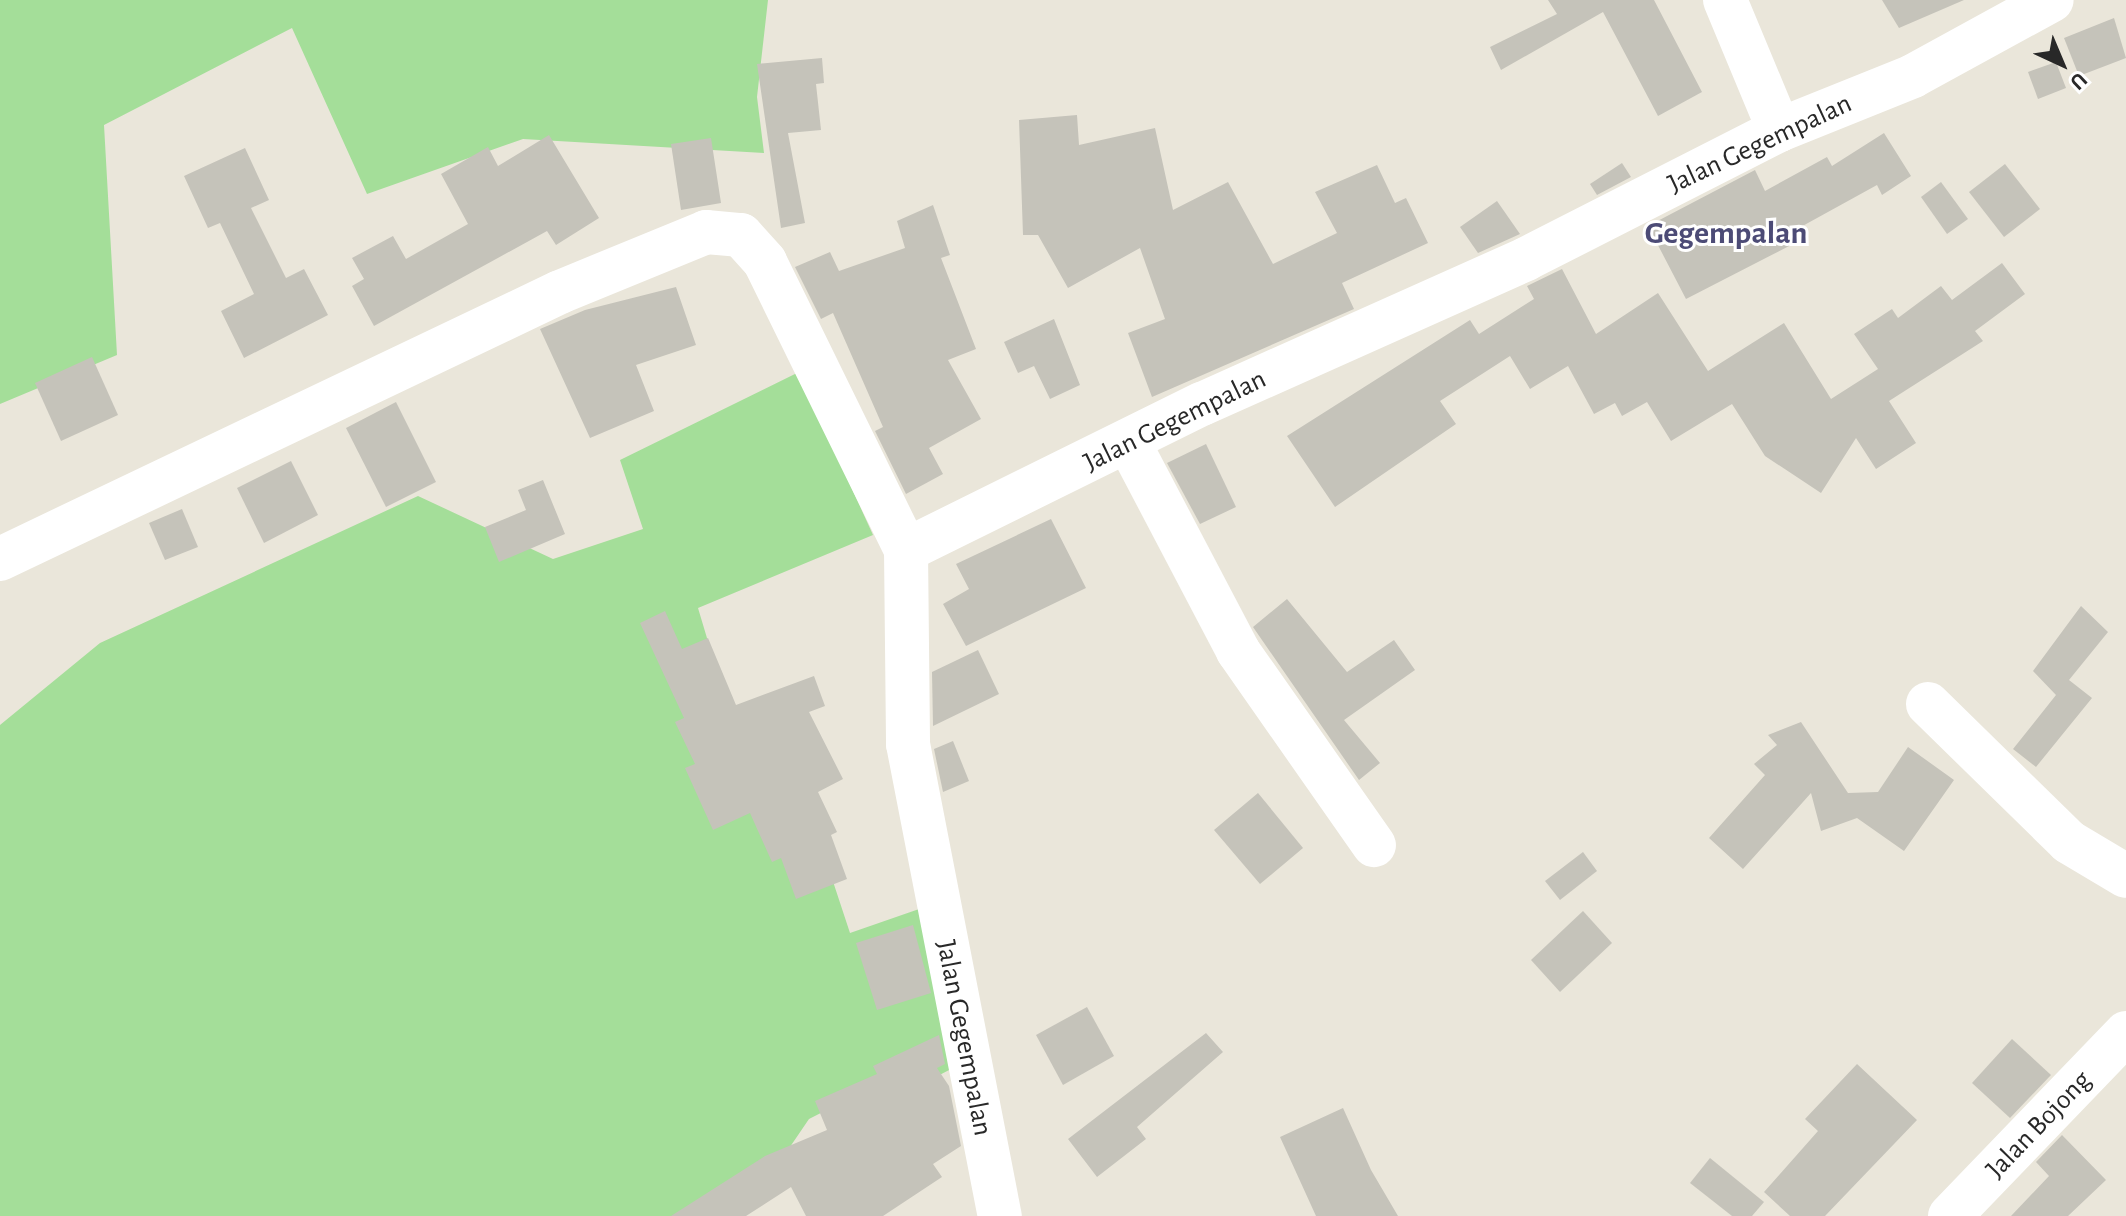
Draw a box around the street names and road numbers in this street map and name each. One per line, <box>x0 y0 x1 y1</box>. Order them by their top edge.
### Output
street label: Jalan Gegempalan <box>1663 87 1857 201</box>
street label: Jalan Gegempalan <box>1078 362 1272 480</box>
street label: Jalan Gegempalan <box>929 937 999 1139</box>
street label: Jalan Bojong <box>1979 1064 2099 1186</box>

